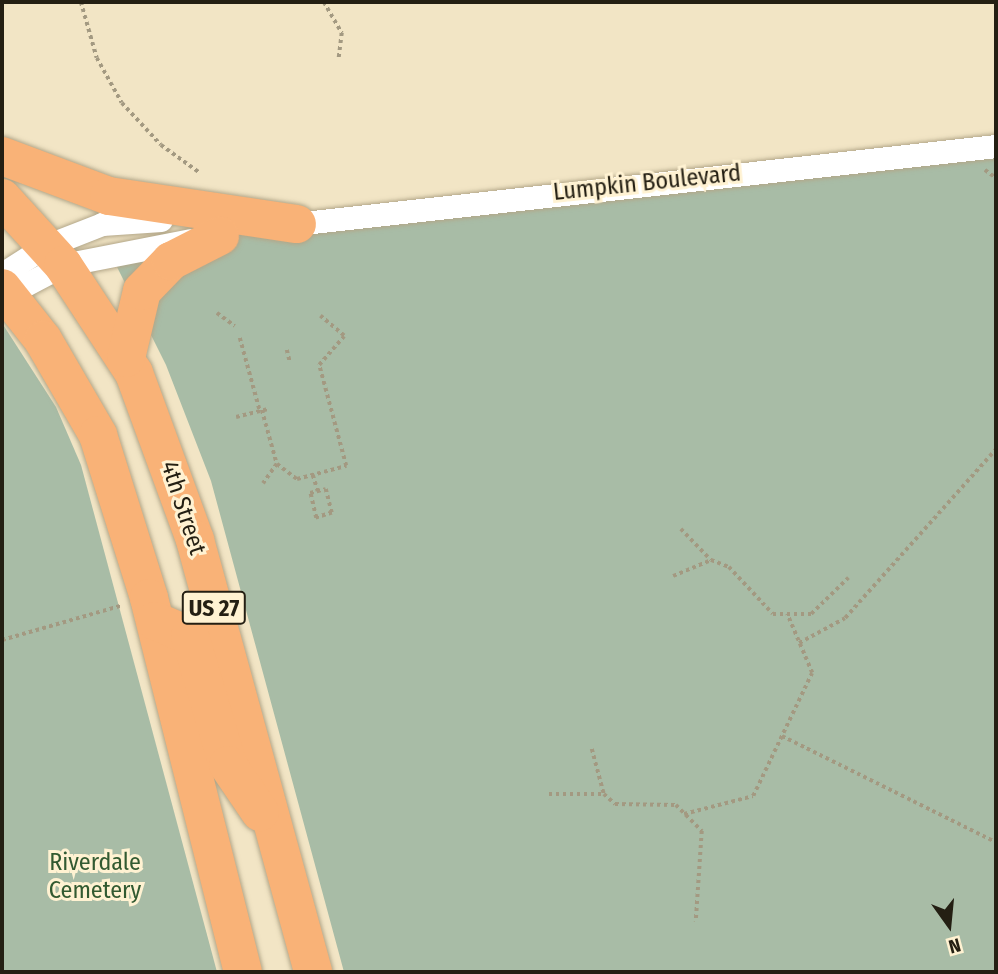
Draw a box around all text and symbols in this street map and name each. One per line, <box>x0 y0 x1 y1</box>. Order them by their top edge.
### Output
street label: Lumpkin Boulevard <box>552 159 742 207</box>
street label: 4th Street <box>154 458 212 558</box>
road number: US 27 <box>181 588 247 628</box>
park label: Riverdale Cemetery <box>49 849 141 905</box>
north arrow <box>914 890 984 960</box>
text: N <box>946 933 963 958</box>

